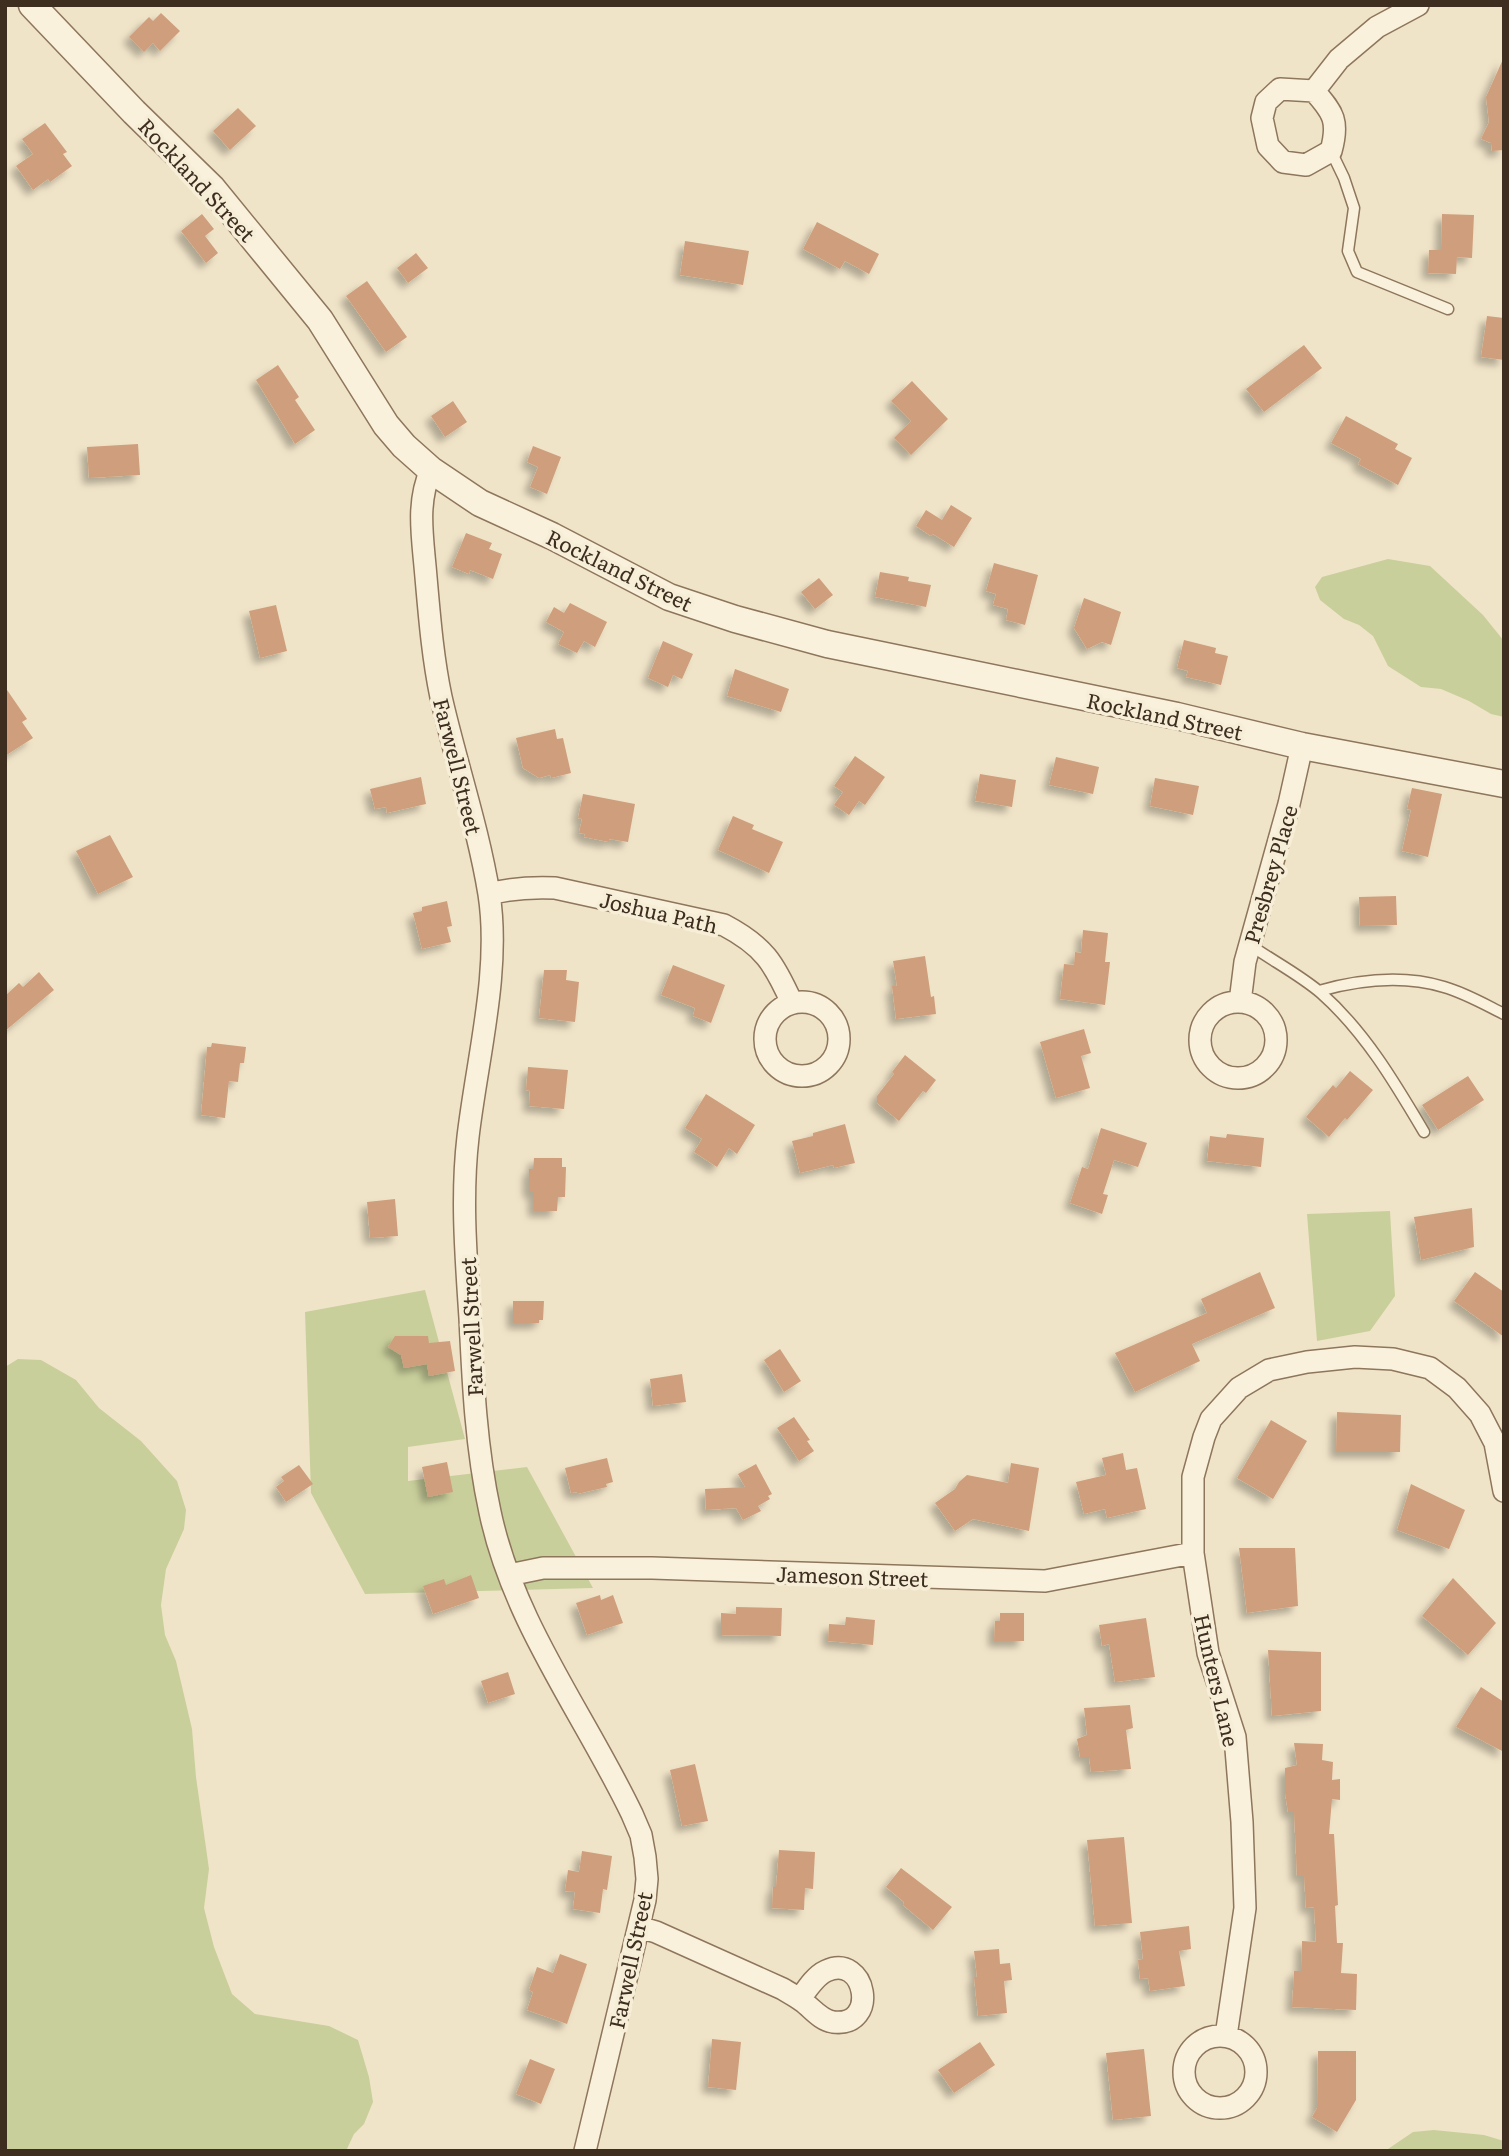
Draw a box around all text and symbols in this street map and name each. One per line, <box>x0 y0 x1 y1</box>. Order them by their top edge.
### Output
street label: Rockland Street <box>132 110 264 248</box>
street label: Rockland Street <box>542 520 699 618</box>
street label: Rockland Street <box>1084 683 1247 747</box>
street label: Farwell Street <box>427 694 491 838</box>
street label: Presbrey Place <box>1234 801 1304 947</box>
street label: Joshua Path <box>597 882 721 940</box>
street label: Farwell Street <box>451 1256 489 1398</box>
street label: Jameson Street <box>775 1557 929 1593</box>
street label: Hunters Lane <box>1188 1610 1248 1750</box>
street label: Farwell Street <box>599 1888 659 2032</box>

